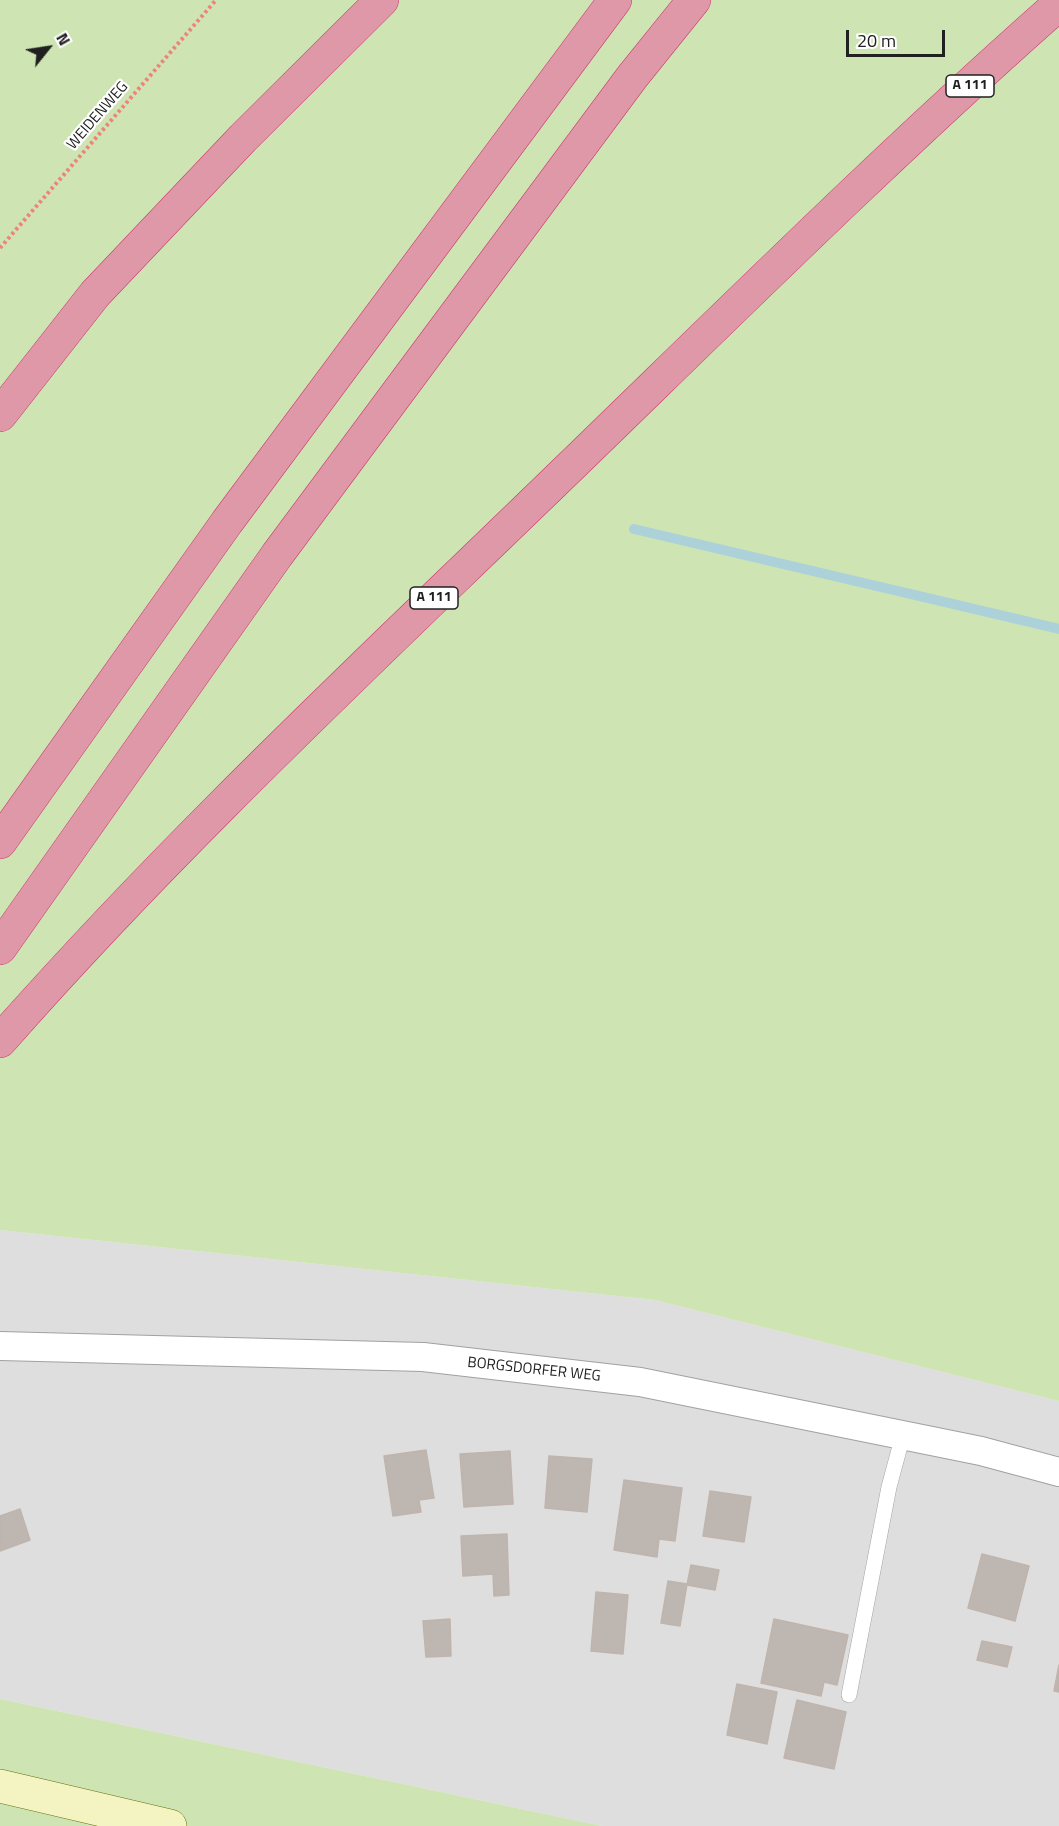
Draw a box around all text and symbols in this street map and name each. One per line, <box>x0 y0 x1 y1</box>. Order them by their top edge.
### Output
north arrow <box>18 18 78 78</box>
scale bar <box>849 18 948 56</box>
text: 20 m <box>857 27 896 54</box>
text: N <box>50 28 77 50</box>
road number: A 111 <box>946 75 994 97</box>
street label: WEIDENWEG <box>64 78 132 154</box>
road number: A 111 <box>410 587 458 609</box>
street label: BORGSDORFER WEG <box>466 1354 602 1386</box>

